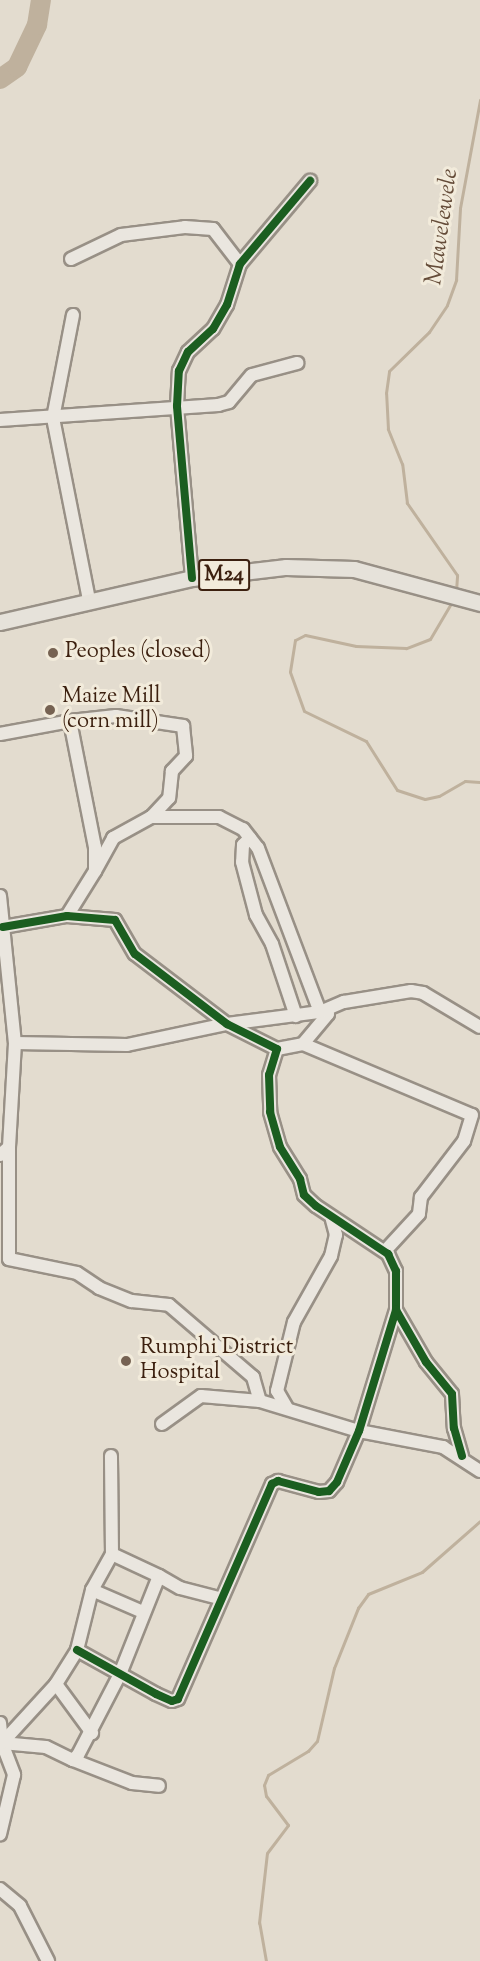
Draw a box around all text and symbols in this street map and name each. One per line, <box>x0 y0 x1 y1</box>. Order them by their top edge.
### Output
water label: Mawelewele <box>421 167 465 287</box>
road number: M24 <box>197 557 251 593</box>
place label: Peoples (closed) <box>65 640 211 666</box>
marker: Peoples (closed) <box>46 646 60 660</box>
place label: Maize Mill (corn mill) <box>62 684 161 736</box>
marker: Maize Mill (corn mill) <box>43 703 57 717</box>
place label: Rumphi District Hospital <box>140 1335 293 1386</box>
marker: Rumphi District Hospital <box>117 1352 135 1370</box>

